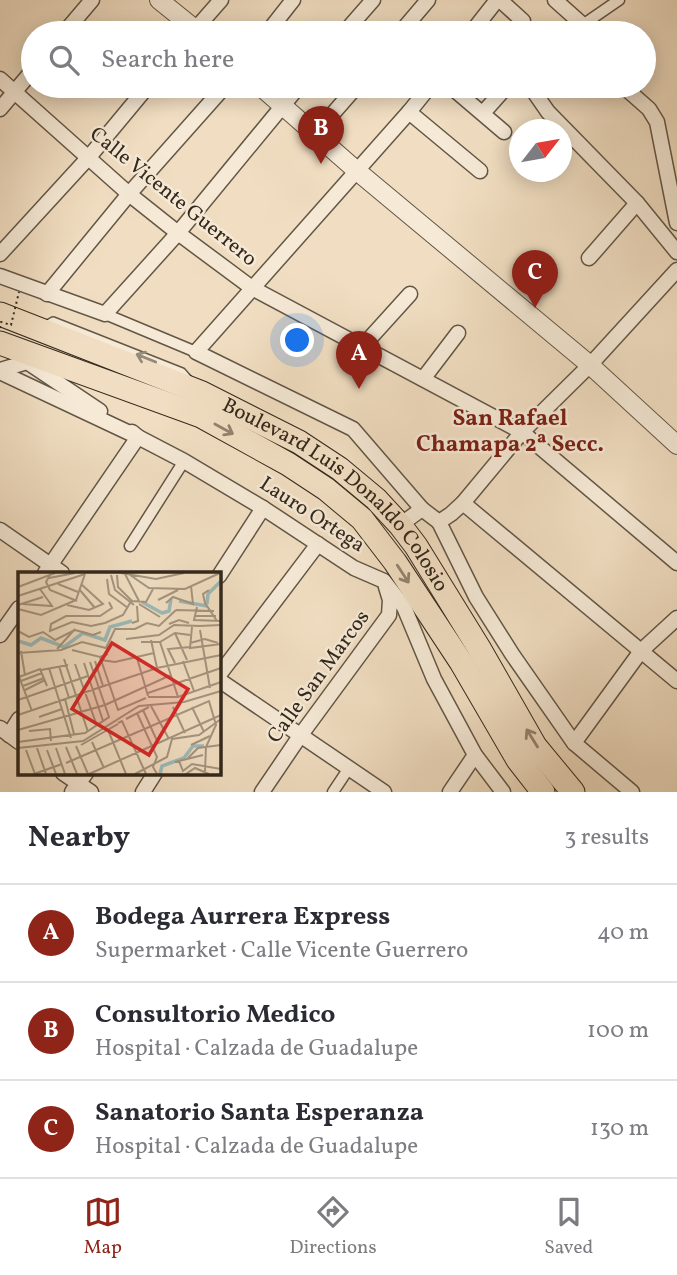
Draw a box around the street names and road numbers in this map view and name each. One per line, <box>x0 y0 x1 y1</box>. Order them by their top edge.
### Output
street label: Calle Vicente Guerrero <box>83 120 263 274</box>
street label: Boulevard Luis Donaldo Colosio <box>217 391 455 597</box>
street label: Lauro Ortega <box>253 470 371 560</box>
street label: Calle San Marcos <box>261 605 377 749</box>

